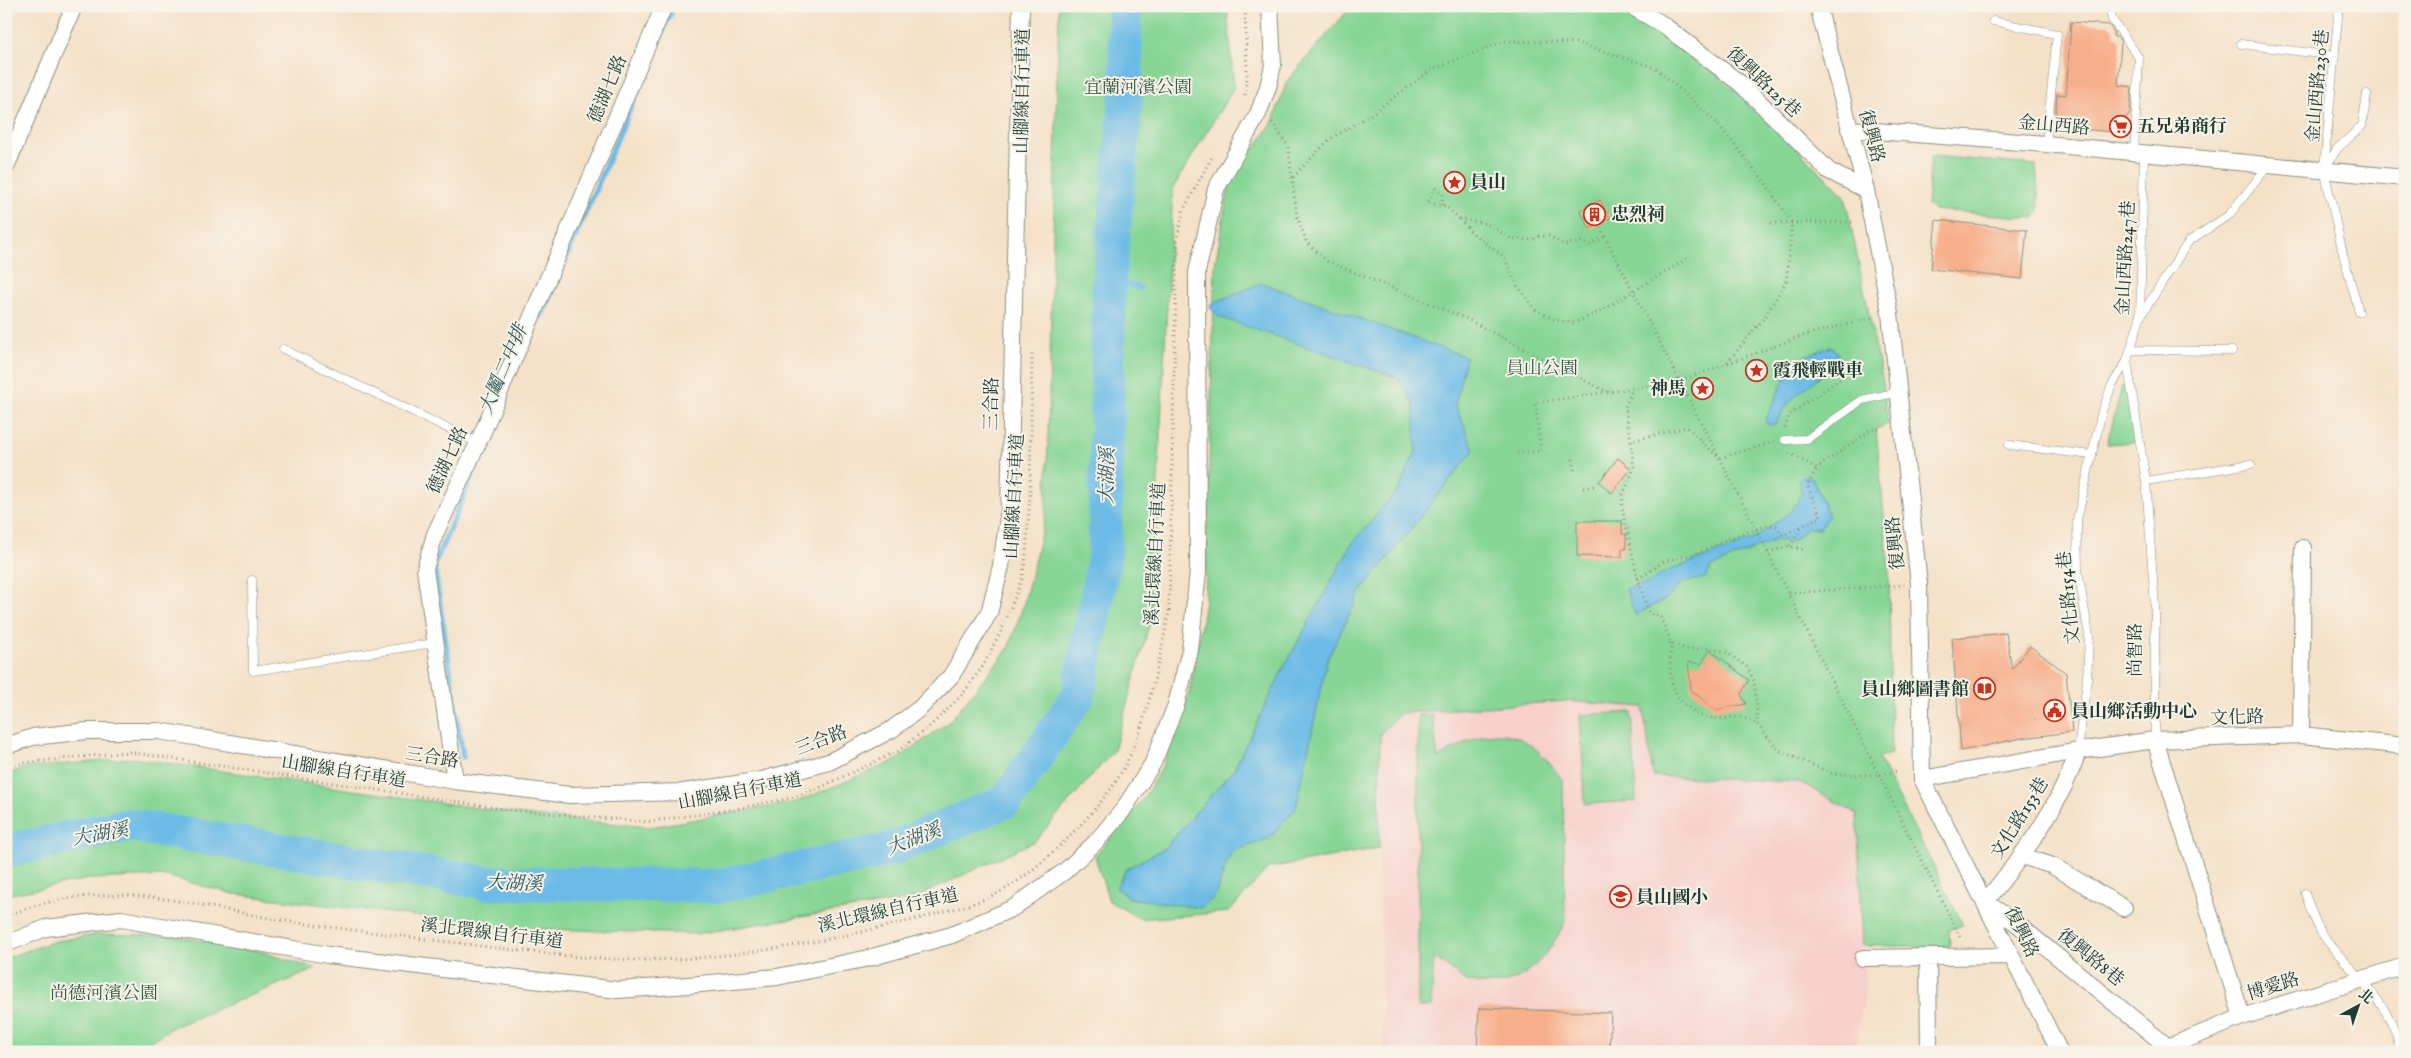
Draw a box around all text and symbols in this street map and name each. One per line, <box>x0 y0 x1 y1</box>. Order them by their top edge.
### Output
street label: 山腳線自行車道 <box>1011 28 1036 154</box>
street label: 金山西路230巷 <box>2302 28 2335 144</box>
street label: 復興路125巷 <box>1721 43 1805 123</box>
street label: 德湖七路 <box>584 52 633 127</box>
park label: 宜蘭河濱公園 <box>1084 77 1192 100</box>
street label: 復興路 <box>1852 107 1889 165</box>
street label: 金山西路 <box>2017 112 2091 141</box>
supermarket icon: 五兄弟商行 <box>2109 114 2133 138</box>
place label: 五兄弟商行 <box>2137 116 2227 139</box>
place icon: 員山 <box>1442 170 1466 194</box>
place label: 員山 <box>1470 172 1506 195</box>
street label: 金山西路247巷 <box>2112 200 2141 316</box>
building icon: 忠烈祠 <box>1583 202 1607 226</box>
place label: 忠烈祠 <box>1611 204 1665 227</box>
water label: 大鬮二中排 <box>474 319 535 418</box>
park label: 員山公園 <box>1506 358 1578 381</box>
place icon: 霞飛輕戰車 <box>1745 358 1769 382</box>
place label: 霞飛輕戰車 <box>1773 360 1863 383</box>
place icon: 神馬 <box>1690 376 1714 400</box>
street label: 三合路 <box>981 377 1004 431</box>
place label: 神馬 <box>1650 378 1686 401</box>
street label: 德湖七路 <box>423 423 474 498</box>
street label: 山腳線自行車道 <box>1001 433 1030 560</box>
water label: 大湖溪 <box>1096 445 1121 505</box>
street label: 溪北環線自行車道 <box>1141 482 1172 627</box>
street label: 復興路 <box>1882 515 1911 571</box>
street label: 文化路154巷 <box>2053 550 2086 646</box>
street label: 尚智路 <box>2125 623 2148 677</box>
library icon: 員山鄉圖書館 <box>1973 677 1997 701</box>
place label: 員山鄉圖書館 <box>1861 679 1969 702</box>
public building icon: 員山鄉活動中心 <box>2043 699 2067 723</box>
place label: 員山鄉活動中心 <box>2071 701 2197 724</box>
street label: 文化路 <box>2210 706 2264 731</box>
street label: 三合路 <box>792 721 851 762</box>
street label: 三合路 <box>403 743 460 774</box>
street label: 山腳線自行車道 <box>280 751 408 794</box>
street label: 山腳線自行車道 <box>676 769 804 816</box>
street label: 文化路153巷 <box>1986 774 2054 864</box>
water label: 大湖溪 <box>70 818 132 852</box>
water label: 大湖溪 <box>883 818 946 861</box>
water label: 大湖溪 <box>485 871 545 897</box>
street label: 溪北環線自行車道 <box>816 884 961 939</box>
school or university icon: 員山國小 <box>1608 885 1632 909</box>
place label: 員山國小 <box>1636 887 1708 910</box>
street label: 復興路 <box>1998 903 2043 962</box>
street label: 溪北環線自行車道 <box>419 914 565 955</box>
street label: 復興路8巷 <box>2052 924 2128 992</box>
street label: 博愛路 <box>2244 969 2303 1006</box>
north arrow <box>2334 980 2384 1030</box>
park label: 尚德河濱公園 <box>50 983 158 1006</box>
text: 北 <box>2355 985 2377 1008</box>

